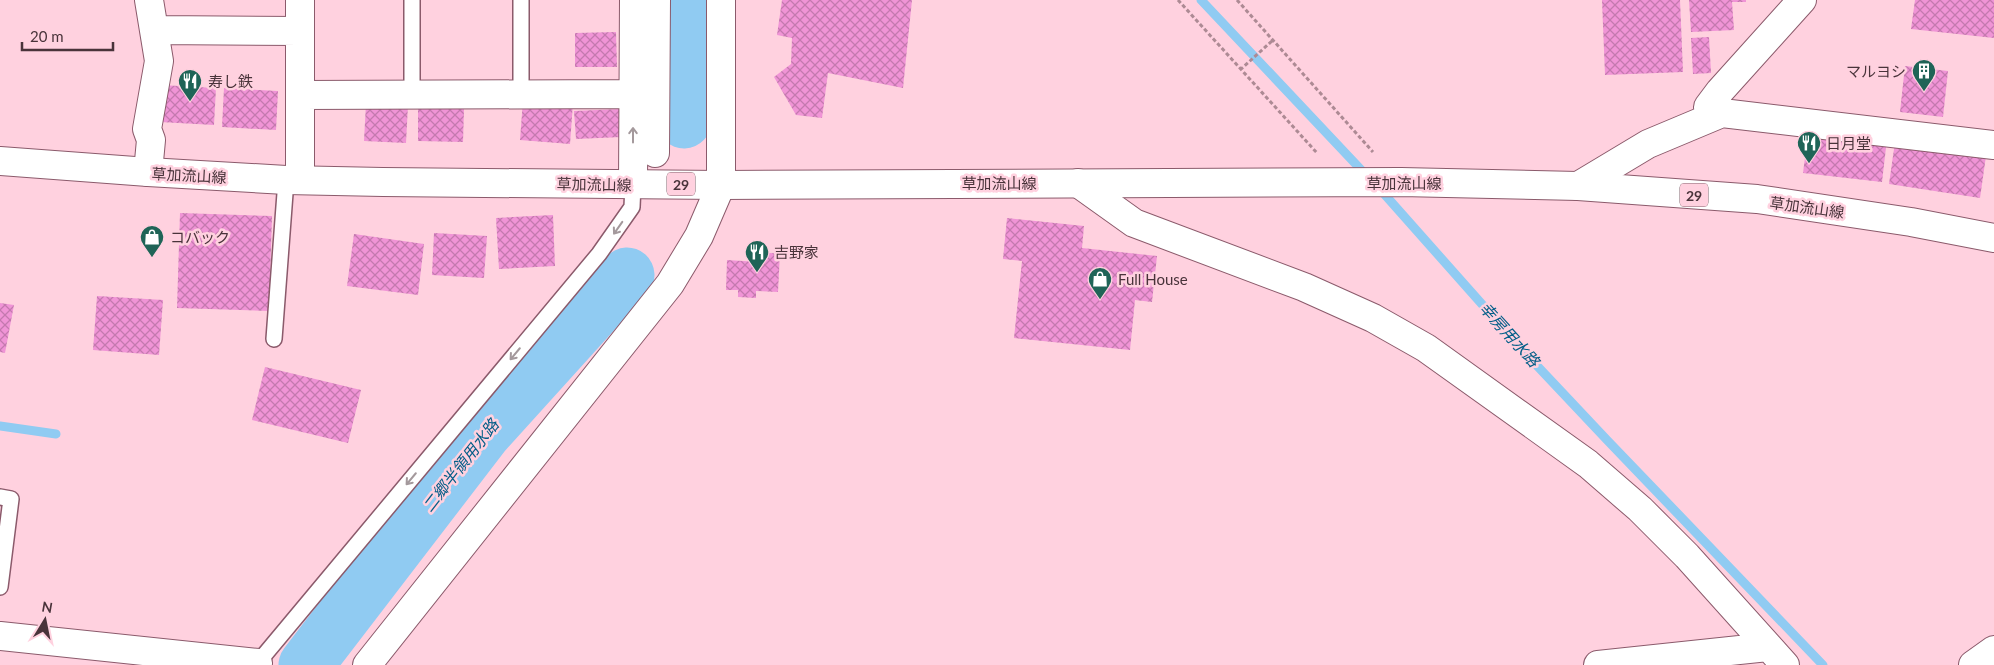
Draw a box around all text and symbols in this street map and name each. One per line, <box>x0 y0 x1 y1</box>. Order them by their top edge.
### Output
scale bar <box>22 20 114 52</box>
text: 20 m <box>30 27 64 45</box>
building icon: マルヨシ <box>1911 58 1937 92</box>
place label: マルヨシ <box>1846 62 1906 80</box>
restaurant icon: 寿し鉄 <box>177 68 203 102</box>
place label: 寿し鉄 <box>208 72 253 90</box>
one-way arrow <box>628 127 638 144</box>
restaurant icon: 日月堂 <box>1796 130 1822 164</box>
place label: 日月堂 <box>1826 134 1871 152</box>
street label: 草加流山線 <box>151 164 227 186</box>
road number: 29 <box>667 172 695 195</box>
street label: 草加流山線 <box>556 174 632 194</box>
street label: 草加流山線 <box>961 174 1037 192</box>
street label: 草加流山線 <box>1366 174 1442 192</box>
road number: 29 <box>1680 184 1708 206</box>
street label: 草加流山線 <box>1769 193 1845 221</box>
one-way arrow <box>613 221 623 235</box>
shop icon: コバック <box>139 224 165 258</box>
place label: コバック <box>170 228 230 246</box>
restaurant icon: 吉野家 <box>744 239 770 273</box>
place label: 吉野家 <box>774 243 819 261</box>
shop icon: Full House <box>1087 266 1113 300</box>
place label: Full House <box>1118 270 1188 288</box>
water label: 幸房用水路 <box>1476 298 1545 372</box>
one-way arrow <box>510 347 521 360</box>
water label: 二郷半領用水路 <box>418 413 503 515</box>
one-way arrow <box>405 472 416 485</box>
north arrow <box>20 595 70 645</box>
text: N <box>41 597 54 616</box>

